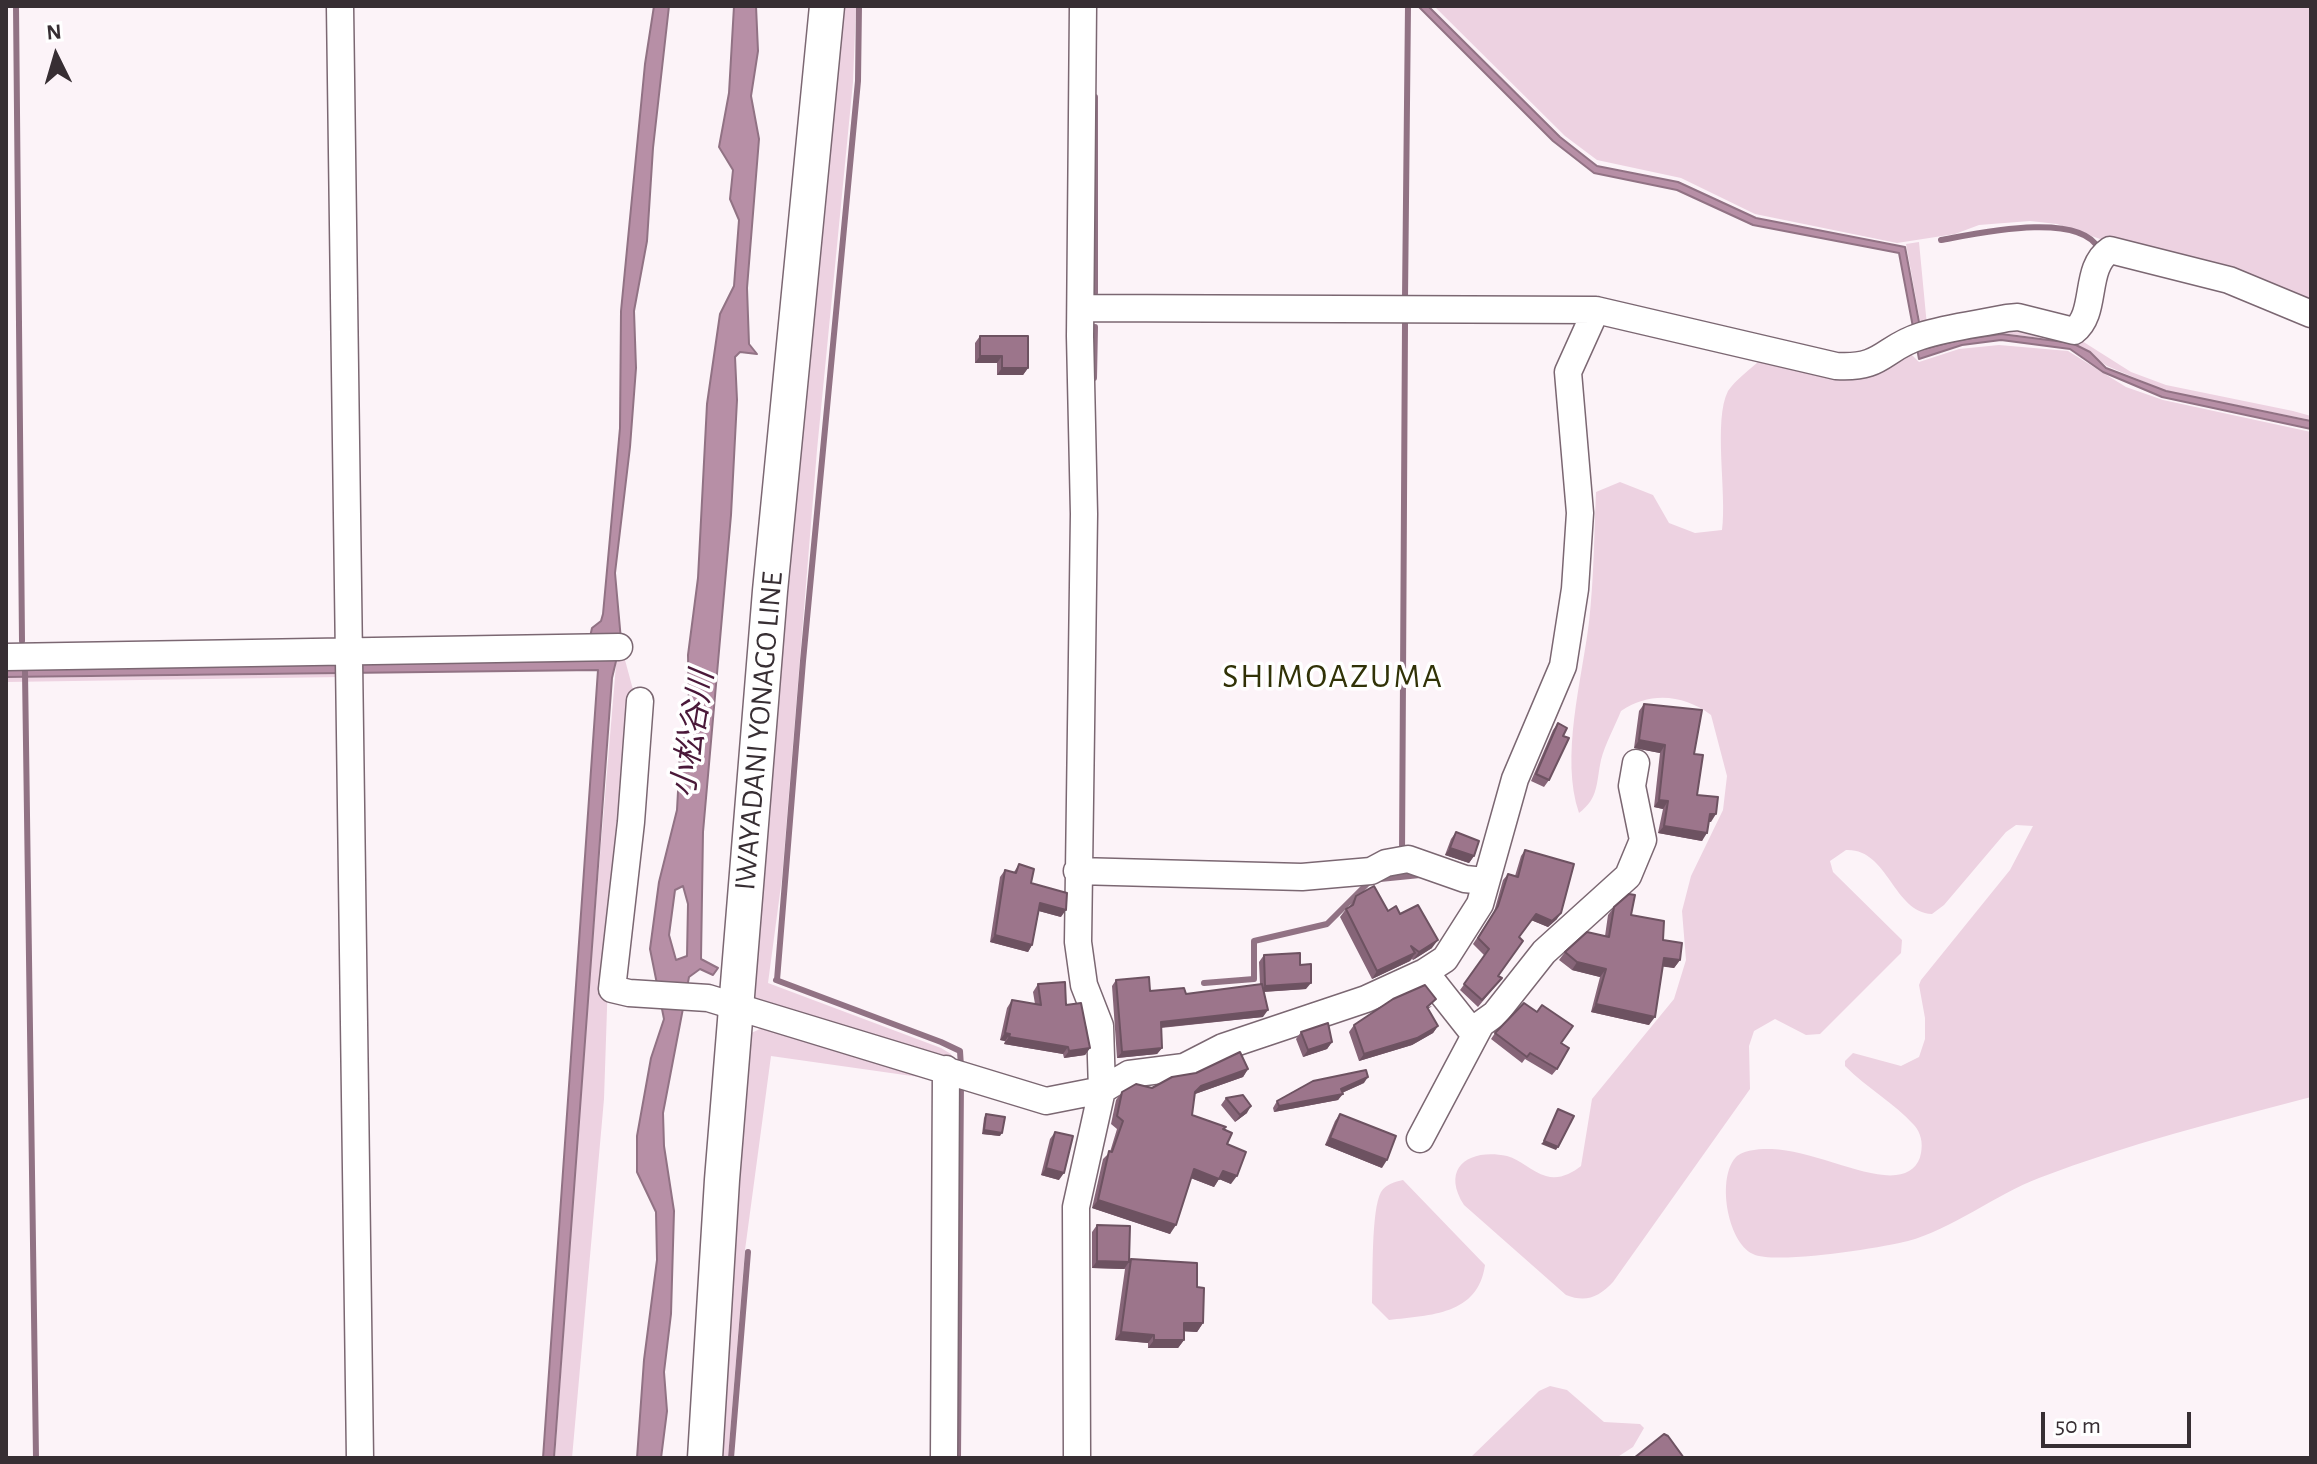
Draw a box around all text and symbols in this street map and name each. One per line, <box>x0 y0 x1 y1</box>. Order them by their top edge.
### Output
north arrow <box>16 16 96 96</box>
text: N <box>45 20 62 44</box>
street label: IWAYADANI YONAGO LINE <box>727 570 791 892</box>
district label: SHIMOAZUMA <box>1222 657 1444 697</box>
water label: 小松谷川 <box>664 668 722 800</box>
scale bar <box>2045 1396 2195 1446</box>
text: 50 m <box>2055 1414 2101 1438</box>

